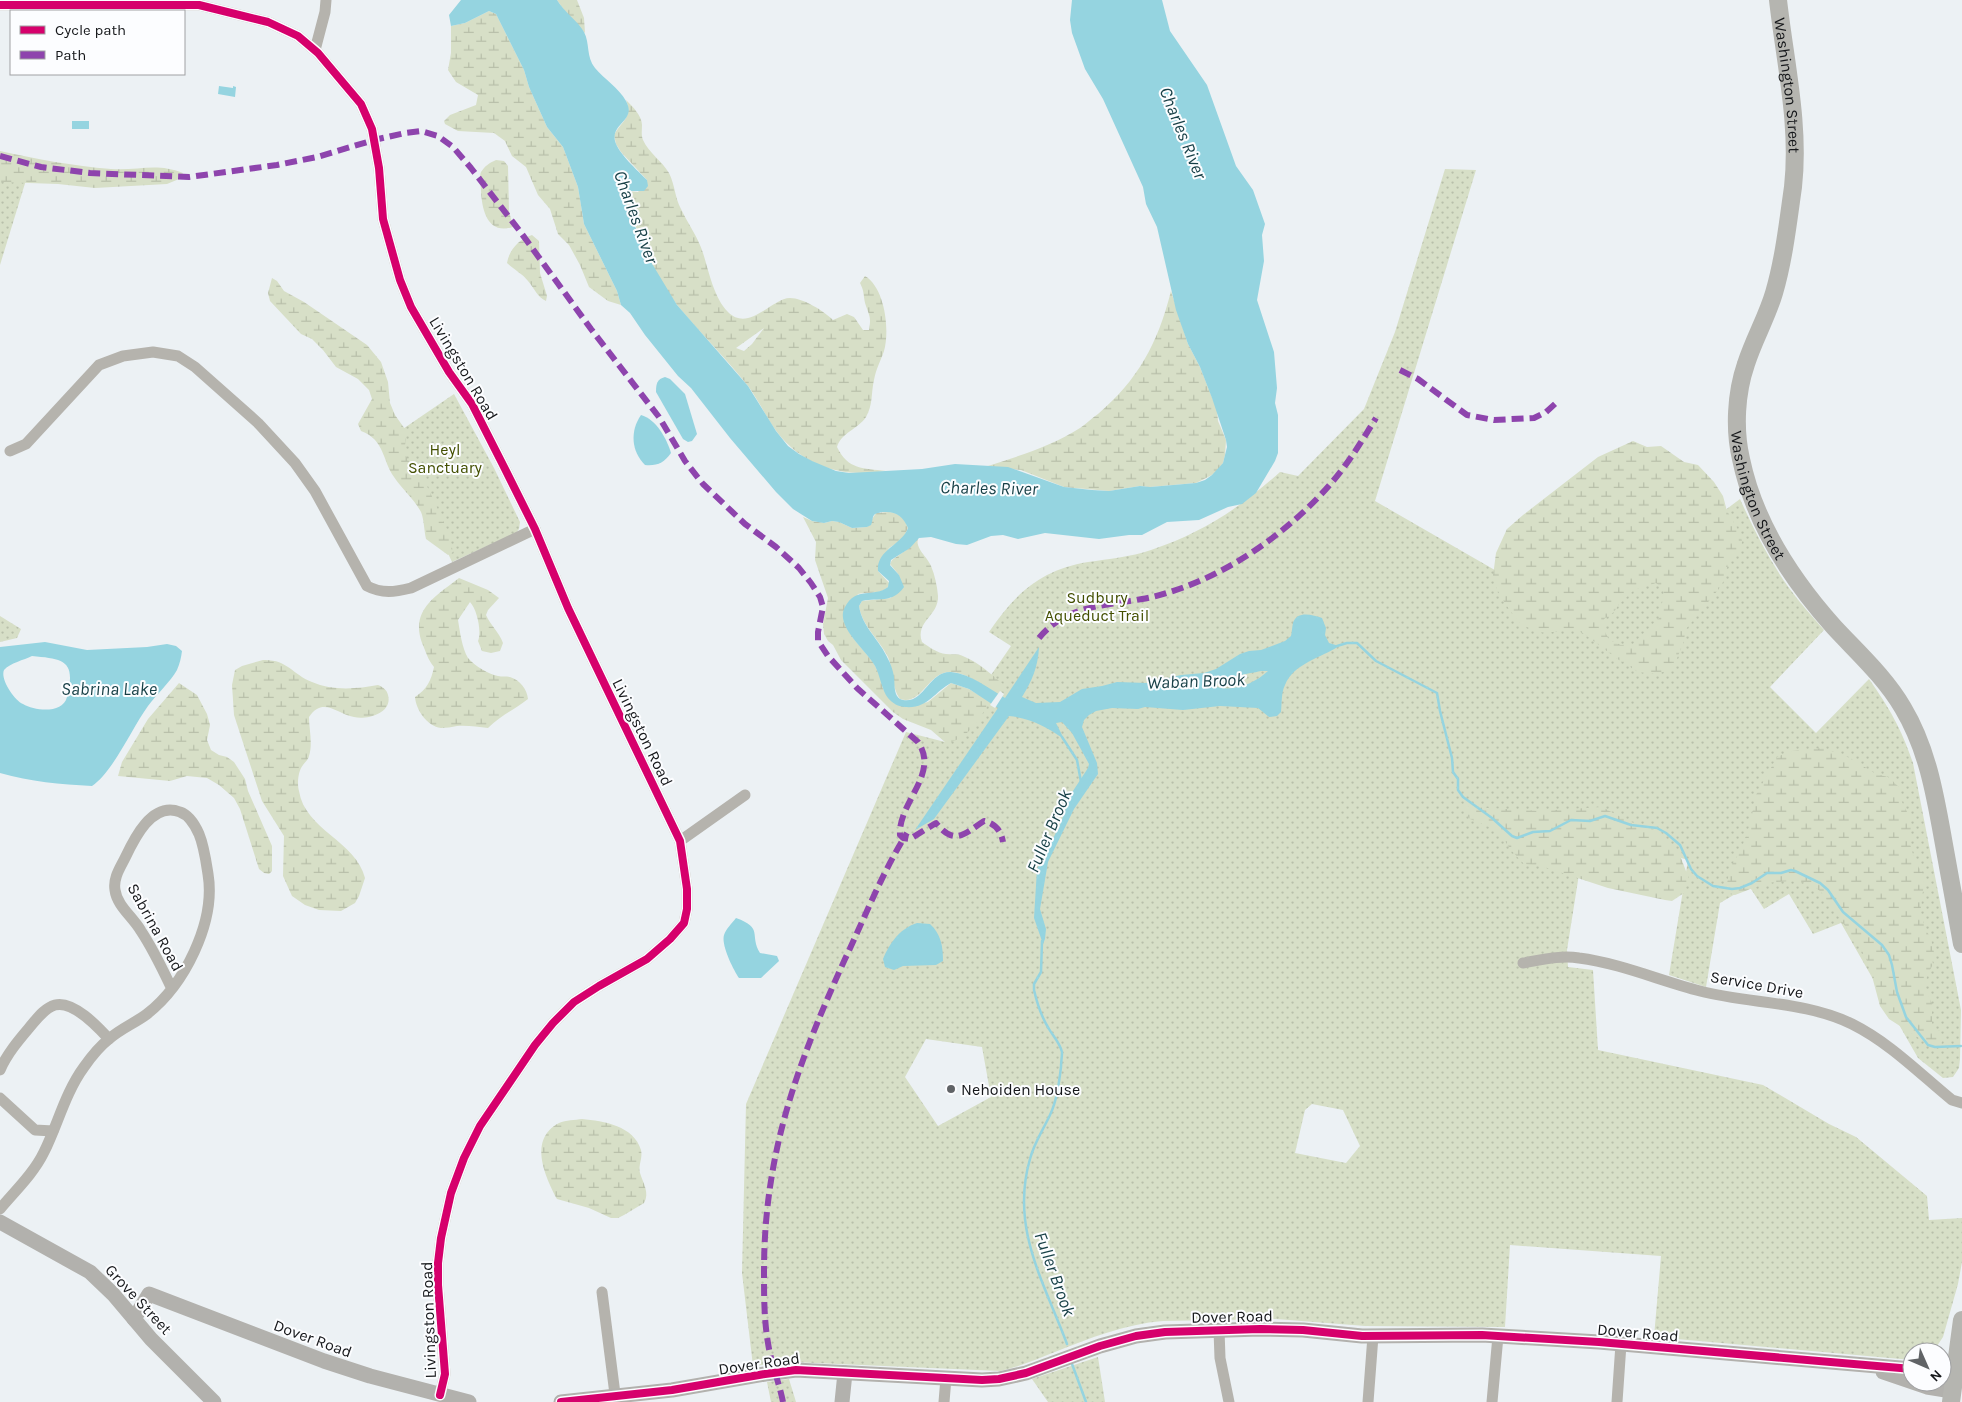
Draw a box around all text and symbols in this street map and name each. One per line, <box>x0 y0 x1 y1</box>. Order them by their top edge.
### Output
legend <box>10 10 185 75</box>
street label: Washington Street <box>1770 16 1804 153</box>
text: Cycle path <box>55 21 126 39</box>
text: Path <box>55 46 86 64</box>
water label: Charles River <box>1155 84 1212 183</box>
water label: Charles River <box>609 167 663 267</box>
street label: Livingston Road <box>425 313 502 423</box>
street label: Washington Street <box>1727 430 1790 563</box>
park label: Heyl Sanctuary <box>408 440 483 477</box>
water label: Charles River <box>940 476 1039 500</box>
park label: Sudbury Aqueduct Trail <box>1045 588 1149 625</box>
water label: Waban Brook <box>1147 668 1246 694</box>
street label: Livingston Road <box>608 675 677 789</box>
water label: Sabrina Lake <box>61 678 157 700</box>
water label: Fuller Brook <box>1022 785 1077 876</box>
street label: Sabrina Road <box>124 880 188 975</box>
street label: Service Drive <box>1709 967 1805 1002</box>
place label: Nehoiden House <box>961 1080 1080 1099</box>
marker: Nehoiden House <box>945 1083 957 1095</box>
water label: Fuller Brook <box>1030 1229 1081 1320</box>
street label: Grove Street <box>101 1260 176 1338</box>
street label: Livingston Road <box>417 1261 440 1379</box>
street label: Dover Road <box>1191 1306 1273 1327</box>
street label: Dover Road <box>271 1316 355 1361</box>
street label: Dover Road <box>1596 1319 1680 1346</box>
north arrow <box>1902 1342 1952 1392</box>
street label: Dover Road <box>717 1348 801 1379</box>
text: N <box>1926 1366 1945 1385</box>

